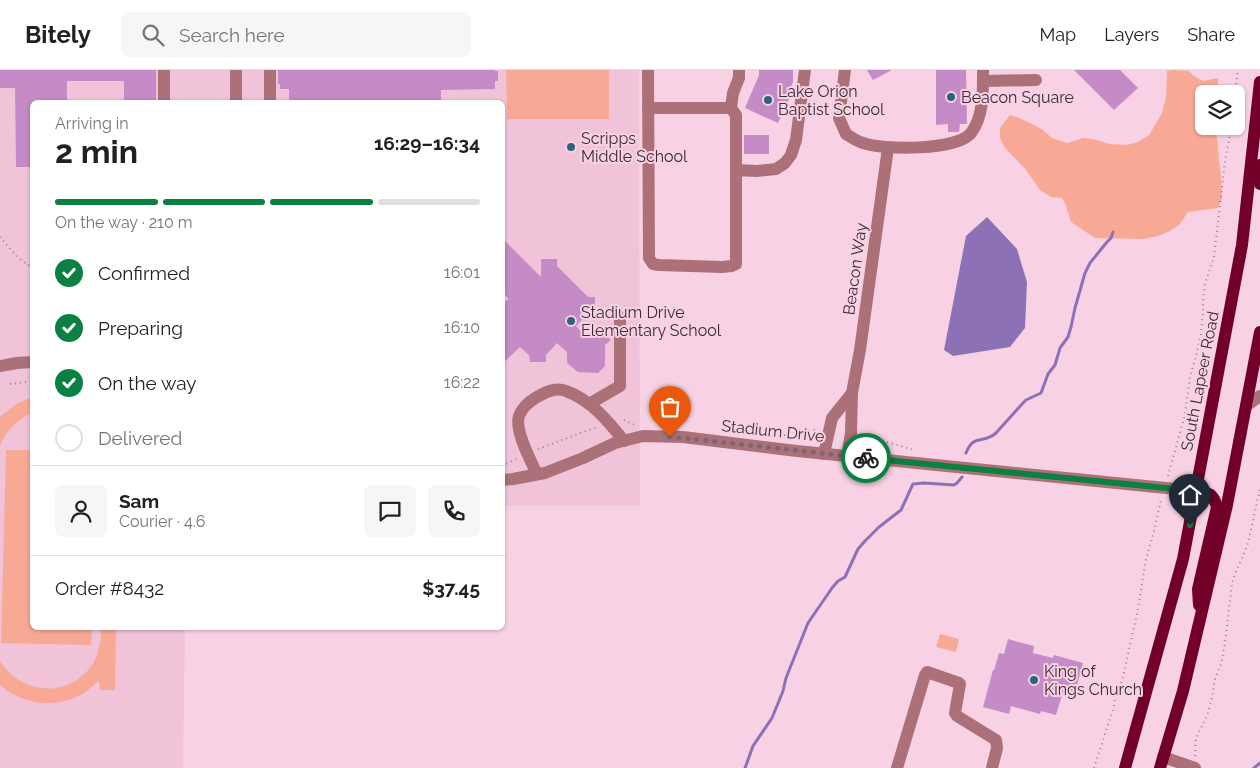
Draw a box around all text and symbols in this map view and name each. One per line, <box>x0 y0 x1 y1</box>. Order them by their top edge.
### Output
search box <box>121 12 471 57</box>
text: Bitely <box>25 20 91 49</box>
icon: search <box>139 21 167 49</box>
text: Search here <box>179 24 285 46</box>
text: Map <box>1040 24 1076 45</box>
text: Layers <box>1104 24 1159 45</box>
text: Share <box>1187 24 1235 45</box>
place label: Lake Orion Baptist School <box>778 82 885 119</box>
map controls <box>1195 85 1245 135</box>
button: layers <box>1195 85 1245 135</box>
place label: Beacon Square <box>961 88 1074 107</box>
marker: Beacon Square <box>945 91 957 103</box>
marker: Lake Orion Baptist School <box>762 94 774 106</box>
text: Arriving in <box>55 114 129 133</box>
place label: Scripps Middle School <box>581 129 688 166</box>
text: 16:29–16:34 <box>374 132 480 154</box>
text: 2 min <box>55 133 138 170</box>
marker: Scripps Middle School <box>565 141 577 153</box>
text: On the way · 210 m <box>55 213 193 232</box>
street label: Beacon Way <box>839 221 871 316</box>
icon: check <box>55 259 83 287</box>
text: Confirmed <box>98 262 190 284</box>
text: 16:01 <box>444 263 480 282</box>
place label: Stadium Drive Elementary School <box>581 303 722 340</box>
street label: South Lapeer Road <box>1177 309 1223 452</box>
icon: check <box>55 314 83 342</box>
marker: Stadium Drive Elementary School <box>565 315 577 327</box>
text: Preparing <box>98 317 183 339</box>
text: 16:10 <box>444 318 480 337</box>
icon: check <box>55 369 83 397</box>
text: On the way <box>98 372 197 394</box>
text: 16:22 <box>444 373 480 392</box>
pin <box>649 386 691 437</box>
icon: bag <box>656 393 684 421</box>
street label: Stadium Drive <box>721 416 825 446</box>
text: Delivered <box>98 427 182 449</box>
courier <box>841 433 891 483</box>
icon: bike <box>852 444 880 472</box>
pin <box>1169 474 1211 525</box>
icon: home <box>1176 481 1204 509</box>
button: person <box>55 485 107 537</box>
button: chat <box>364 485 416 537</box>
button: phone <box>428 485 480 537</box>
text: Sam <box>119 490 159 512</box>
text: Courier · 4.6 <box>119 512 205 531</box>
text: Order #8432 <box>55 577 164 599</box>
text: $37.45 <box>422 577 480 599</box>
place label: King of Kings Church <box>1044 662 1142 699</box>
marker: King of Kings Church <box>1028 674 1040 686</box>

